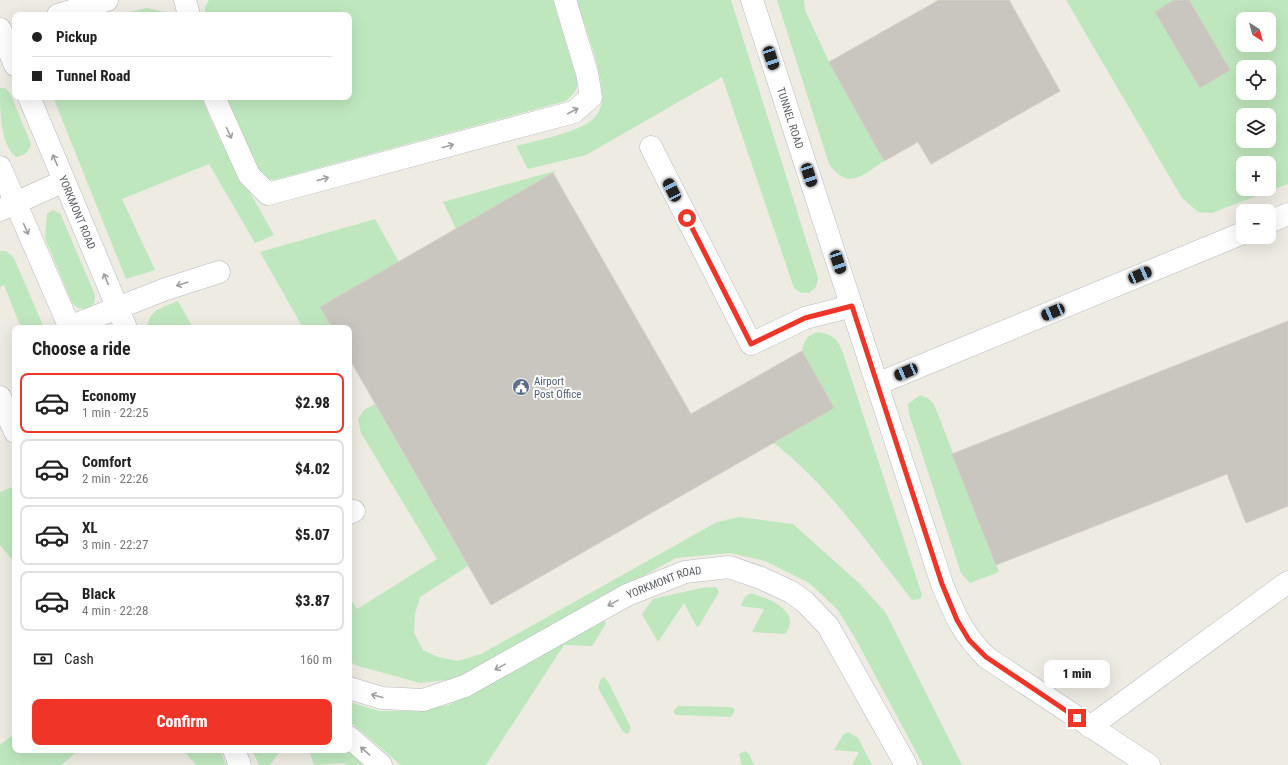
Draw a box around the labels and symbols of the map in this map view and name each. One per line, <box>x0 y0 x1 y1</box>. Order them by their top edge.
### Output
north arrow <box>1236 12 1276 52</box>
car <box>762 45 780 71</box>
street label: TUNNEL ROAD <box>774 86 806 150</box>
one-way arrow <box>567 107 579 114</box>
one-way arrow <box>226 126 233 138</box>
one-way arrow <box>441 142 454 149</box>
one-way arrow <box>51 154 58 166</box>
car <box>800 162 818 188</box>
street label: YORKMONT ROAD <box>56 173 99 251</box>
one-way arrow <box>316 175 329 183</box>
car <box>661 177 683 203</box>
route start <box>678 209 696 227</box>
one-way arrow <box>23 222 31 234</box>
car <box>829 249 847 275</box>
car <box>1127 265 1153 285</box>
one-way arrow <box>102 274 109 286</box>
one-way arrow <box>175 281 188 288</box>
car <box>1040 302 1066 322</box>
car <box>893 362 919 382</box>
place label: Airport Post Office <box>534 375 581 401</box>
public building icon: Airport Post Office <box>511 377 531 397</box>
street label: YORKMONT ROAD <box>625 564 702 601</box>
one-way arrow <box>607 600 619 608</box>
callout: 1 min <box>1044 660 1110 688</box>
one-way arrow <box>494 663 506 671</box>
one-way arrow <box>371 692 384 699</box>
route end <box>1068 709 1086 727</box>
one-way arrow <box>359 747 370 756</box>

